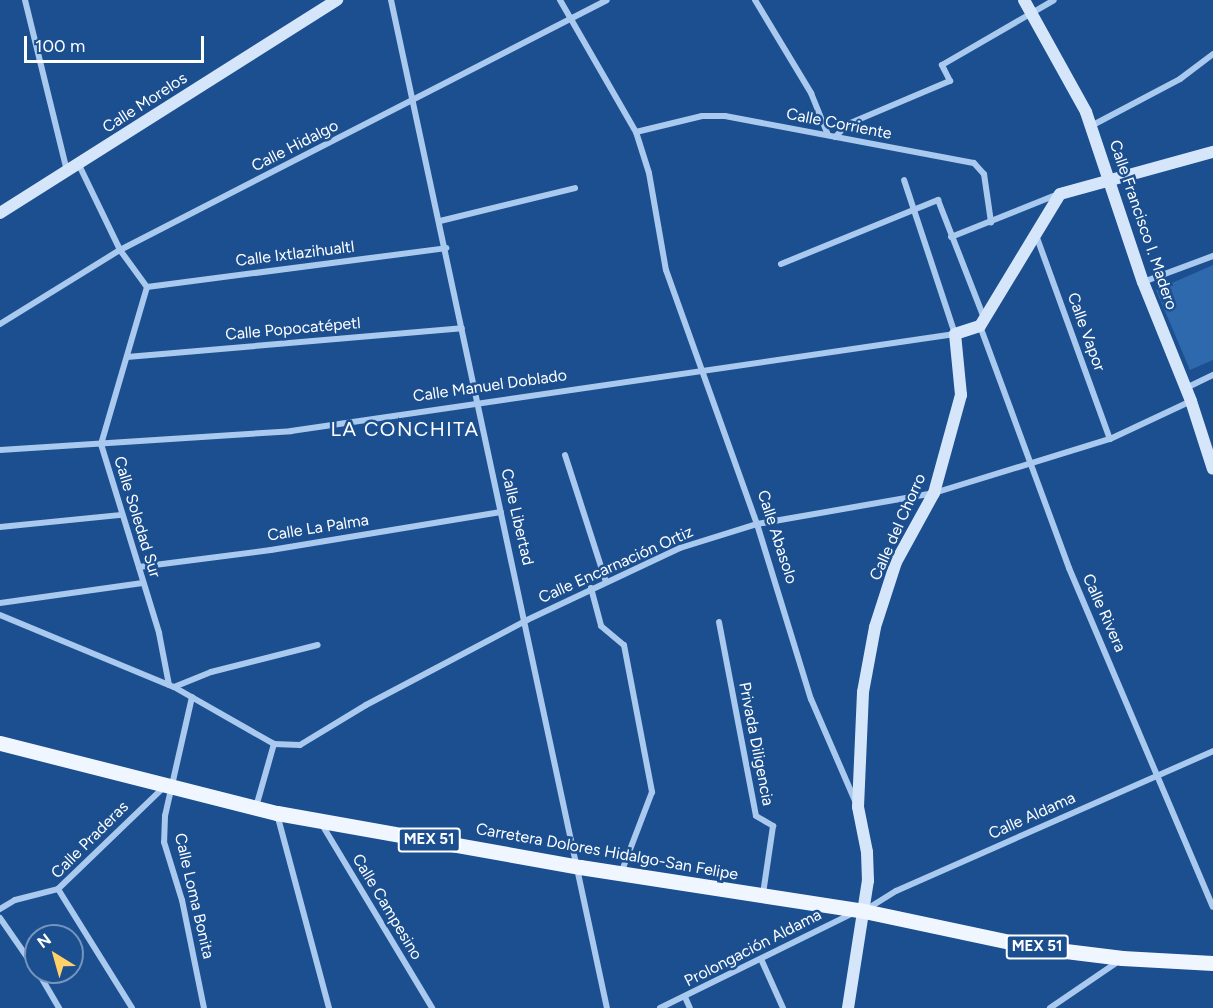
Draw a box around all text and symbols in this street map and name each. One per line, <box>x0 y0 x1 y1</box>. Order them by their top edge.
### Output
scale bar <box>27 24 207 62</box>
text: 100 m <box>35 35 85 57</box>
street label: Calle Morelos <box>99 69 191 137</box>
street label: Calle Corriente <box>785 104 893 144</box>
street label: Calle Hidalgo <box>248 116 342 176</box>
street label: Calle Francisco I. Madero <box>1105 138 1181 312</box>
street label: Calle Ixtlazihualtl <box>234 237 356 271</box>
street label: Calle Vapor <box>1063 290 1109 374</box>
street label: Calle Popocatépetl <box>224 314 362 344</box>
street label: Calle Manuel Doblado <box>412 366 568 406</box>
district label: LA CONCHITA <box>331 417 479 441</box>
street label: Calle Soledad Sur <box>109 454 165 580</box>
street label: Calle Libertad <box>497 467 537 567</box>
street label: Calle del Chorro <box>866 471 930 583</box>
street label: Calle Abasolo <box>753 488 801 586</box>
street label: Calle La Palma <box>266 511 370 545</box>
street label: Calle Encarnación Ortiz <box>536 522 696 608</box>
street label: Calle Rivera <box>1078 571 1130 655</box>
street label: Privada Diligencia <box>735 681 777 807</box>
street label: Calle Aldama <box>986 788 1078 844</box>
street label: Calle Praderas <box>47 797 133 883</box>
street label: Carretera Dolores Hidalgo-San Felipe <box>474 819 740 885</box>
road number: MEX 51 <box>398 828 460 852</box>
street label: Calle Loma Bonita <box>170 831 218 961</box>
street label: Calle Campesino <box>348 850 426 964</box>
street label: Prolongación Aldama <box>681 905 825 991</box>
north arrow <box>24 924 84 984</box>
text: N <box>33 930 55 952</box>
road number: MEX 51 <box>1006 935 1068 959</box>

